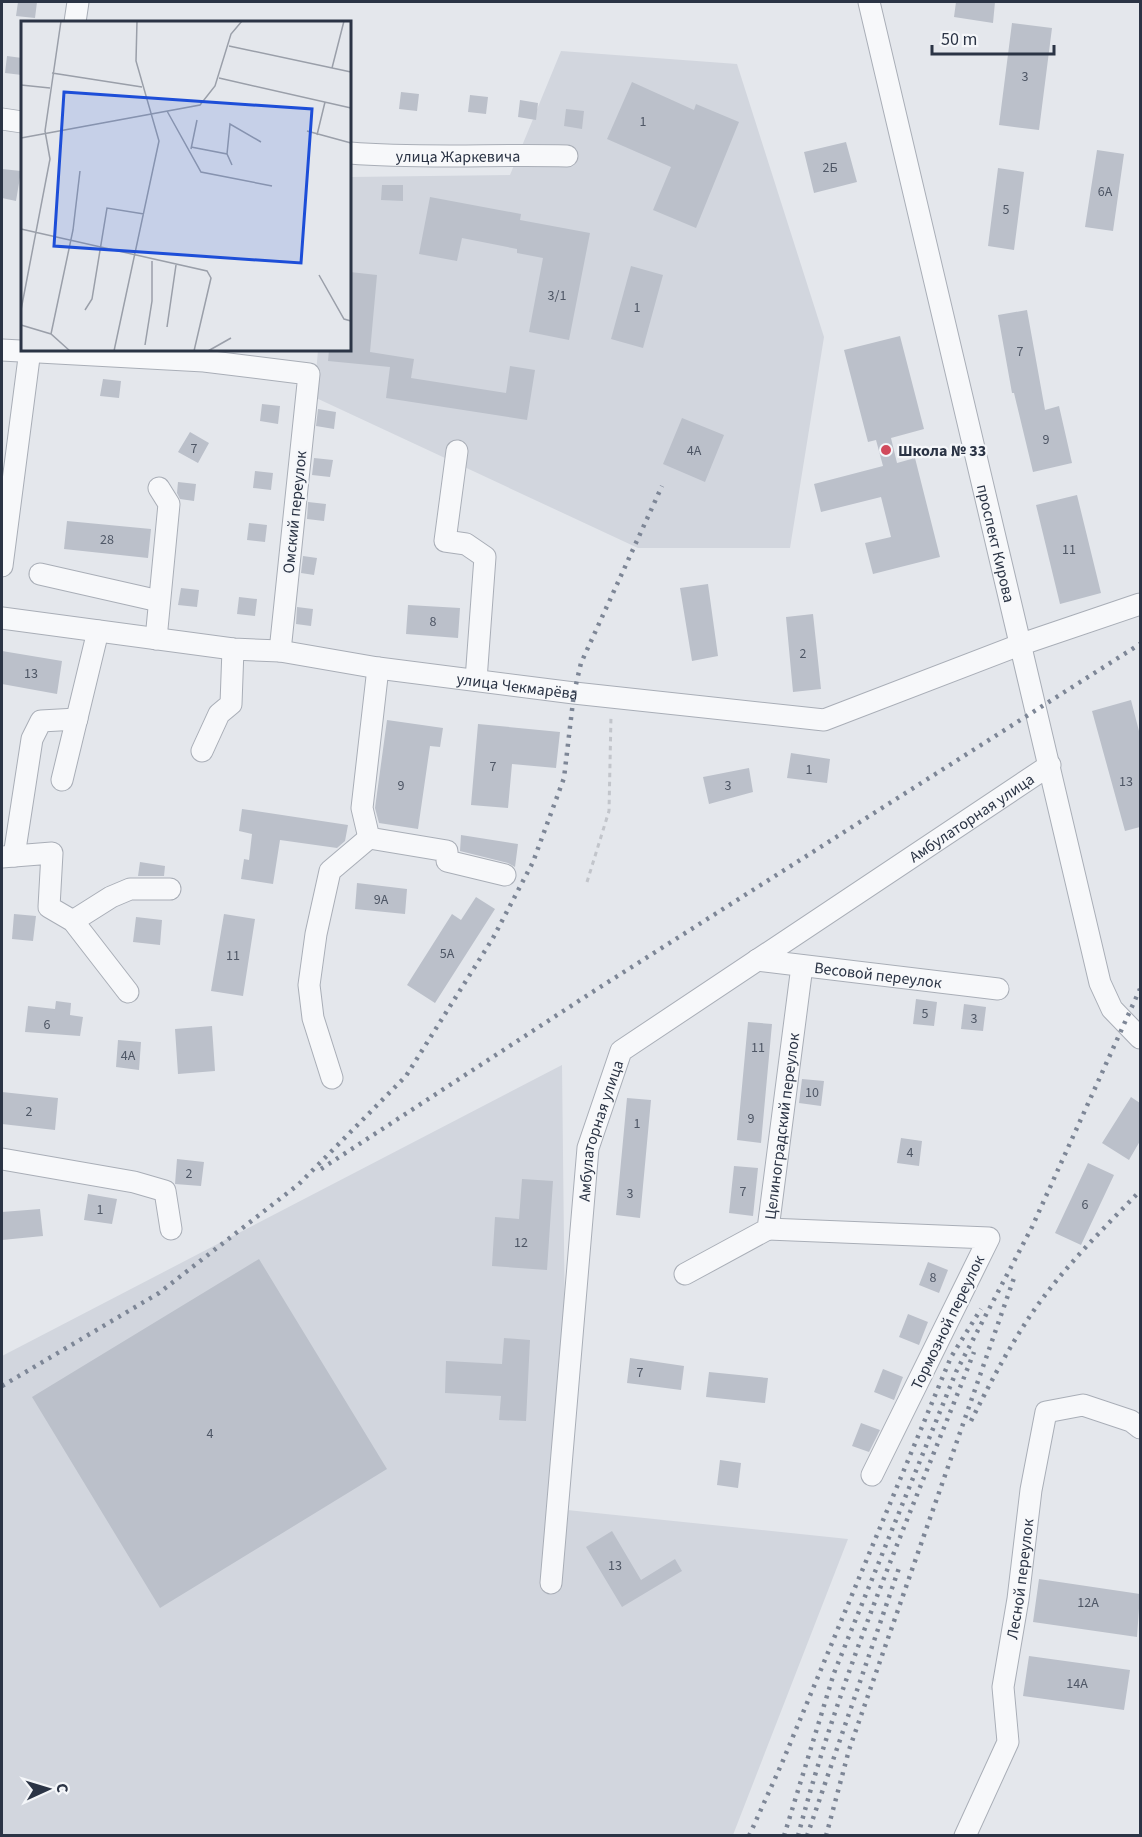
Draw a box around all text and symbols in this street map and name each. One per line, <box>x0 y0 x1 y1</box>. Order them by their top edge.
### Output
scale bar <box>932 18 1054 56</box>
inset map <box>21 21 351 351</box>
text: 50 m <box>941 27 977 52</box>
house number: 3 <box>1022 67 1029 87</box>
house number: 1 <box>640 112 647 132</box>
street label: улица Жаркевича <box>395 145 520 168</box>
house number: 2Б <box>822 158 838 178</box>
house number: 6А <box>1098 182 1113 202</box>
house number: 5 <box>1003 200 1010 220</box>
house number: 3/1 <box>548 286 566 306</box>
house number: 1 <box>634 298 641 318</box>
house number: 7 <box>1017 342 1024 362</box>
house number: 9 <box>1043 430 1050 450</box>
house number: 7 <box>191 439 198 459</box>
place label: Школа № 33 <box>898 440 986 462</box>
house number: 4А <box>687 441 702 461</box>
marker: Школа № 33 <box>879 443 893 457</box>
street label: Омский переулок <box>278 450 312 575</box>
street label: проспект Кирова <box>971 482 1020 605</box>
house number: 28 <box>100 530 114 550</box>
house number: 11 <box>1062 540 1076 560</box>
house number: 8 <box>430 612 437 632</box>
house number: 2 <box>800 644 807 664</box>
house number: 13 <box>24 664 38 684</box>
street label: улица Чекмарёва <box>455 668 579 705</box>
house number: 7 <box>490 757 497 777</box>
house number: 1 <box>806 760 813 780</box>
street label: Амбулаторная улица <box>905 769 1039 868</box>
house number: 13 <box>1119 772 1133 792</box>
house number: 9 <box>398 776 405 796</box>
house number: 3 <box>725 776 732 796</box>
house number: 9А <box>374 890 389 910</box>
house number: 5А <box>440 944 455 964</box>
house number: 11 <box>226 946 240 966</box>
street label: Весовой переулок <box>813 957 943 994</box>
house number: 5 <box>922 1004 929 1024</box>
house number: 3 <box>971 1009 978 1029</box>
house number: 6 <box>44 1015 51 1035</box>
street label: Целиноградский переулок <box>759 1032 805 1221</box>
house number: 11 <box>751 1038 765 1058</box>
house number: 4А <box>121 1046 136 1066</box>
street label: Амбулаторная улица <box>573 1057 629 1203</box>
house number: 10 <box>805 1083 819 1103</box>
house number: 2 <box>26 1102 33 1122</box>
house number: 9 <box>748 1109 755 1129</box>
house number: 1 <box>634 1114 641 1134</box>
house number: 4 <box>907 1143 914 1163</box>
house number: 2 <box>186 1164 193 1184</box>
house number: 7 <box>740 1182 747 1202</box>
house number: 3 <box>627 1184 634 1204</box>
house number: 6 <box>1082 1195 1089 1215</box>
house number: 1 <box>97 1200 104 1220</box>
house number: 12 <box>514 1233 528 1253</box>
street label: Тормозной переулок <box>906 1252 990 1393</box>
house number: 8 <box>930 1268 937 1288</box>
house number: 7 <box>637 1363 644 1383</box>
house number: 4 <box>207 1424 214 1444</box>
street label: Лесной переулок <box>1001 1517 1040 1641</box>
house number: 13 <box>608 1556 622 1576</box>
house number: 12А <box>1077 1593 1099 1613</box>
house number: 14А <box>1066 1674 1088 1694</box>
north arrow <box>18 1759 78 1819</box>
text: С <box>51 1783 73 1793</box>

